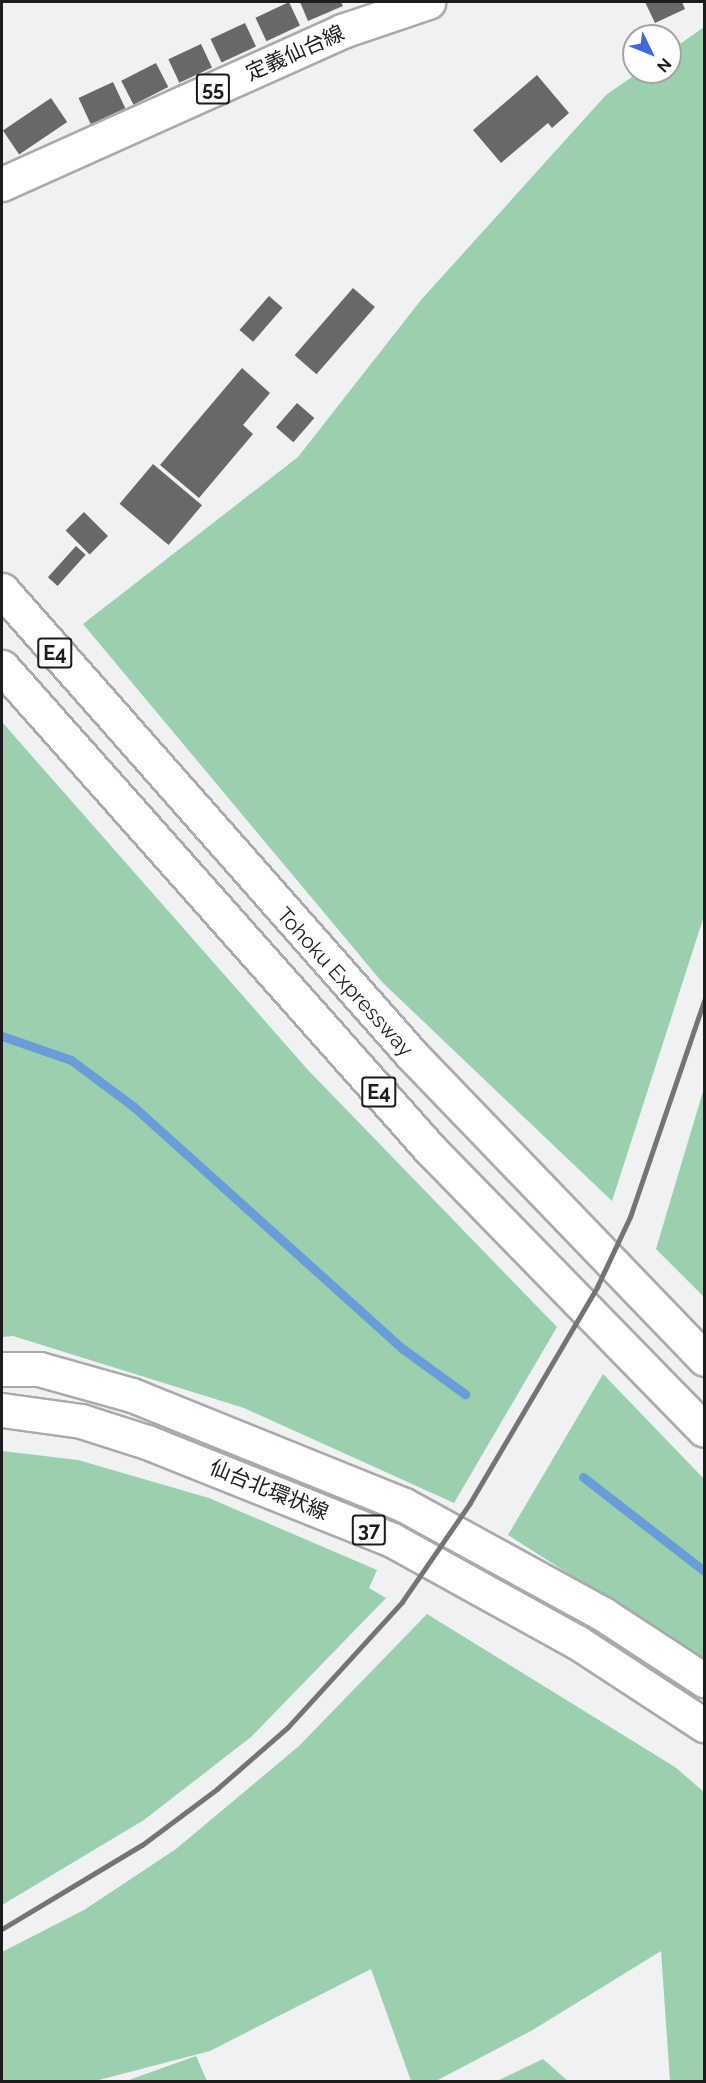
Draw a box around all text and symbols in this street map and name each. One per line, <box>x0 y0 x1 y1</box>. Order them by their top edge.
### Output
street label: 定義仙台線 <box>242 20 348 86</box>
north arrow <box>622 24 682 84</box>
text: N <box>653 54 675 76</box>
road number: 55 <box>195 72 231 106</box>
road number: E4 <box>37 636 73 670</box>
street label: Tohoku Expressway <box>271 902 419 1062</box>
road number: E4 <box>361 1075 397 1109</box>
street label: 仙台北環状線 <box>206 1455 332 1525</box>
road number: 37 <box>351 1513 387 1547</box>

